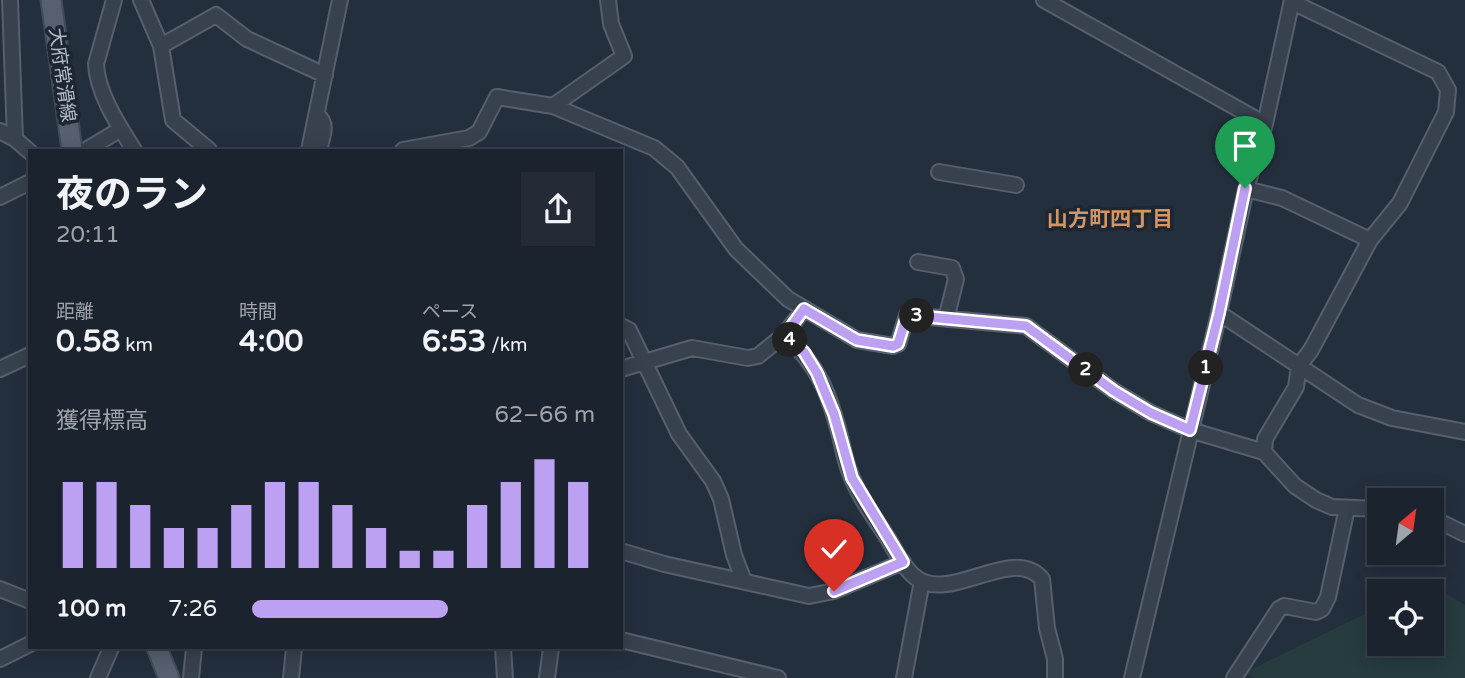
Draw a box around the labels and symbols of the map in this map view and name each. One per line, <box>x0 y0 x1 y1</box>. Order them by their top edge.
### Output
street label: 大府常滑線 <box>44 26 80 124</box>
pin <box>1215 116 1275 188</box>
district label: 山方町四丁目 <box>1047 207 1173 232</box>
pin: 3 <box>900 298 934 334</box>
pin: 4 <box>772 322 808 358</box>
pin: 1 <box>1188 350 1224 386</box>
pin: 2 <box>1068 352 1104 388</box>
north arrow <box>1367 488 1444 565</box>
pin <box>804 519 864 591</box>

